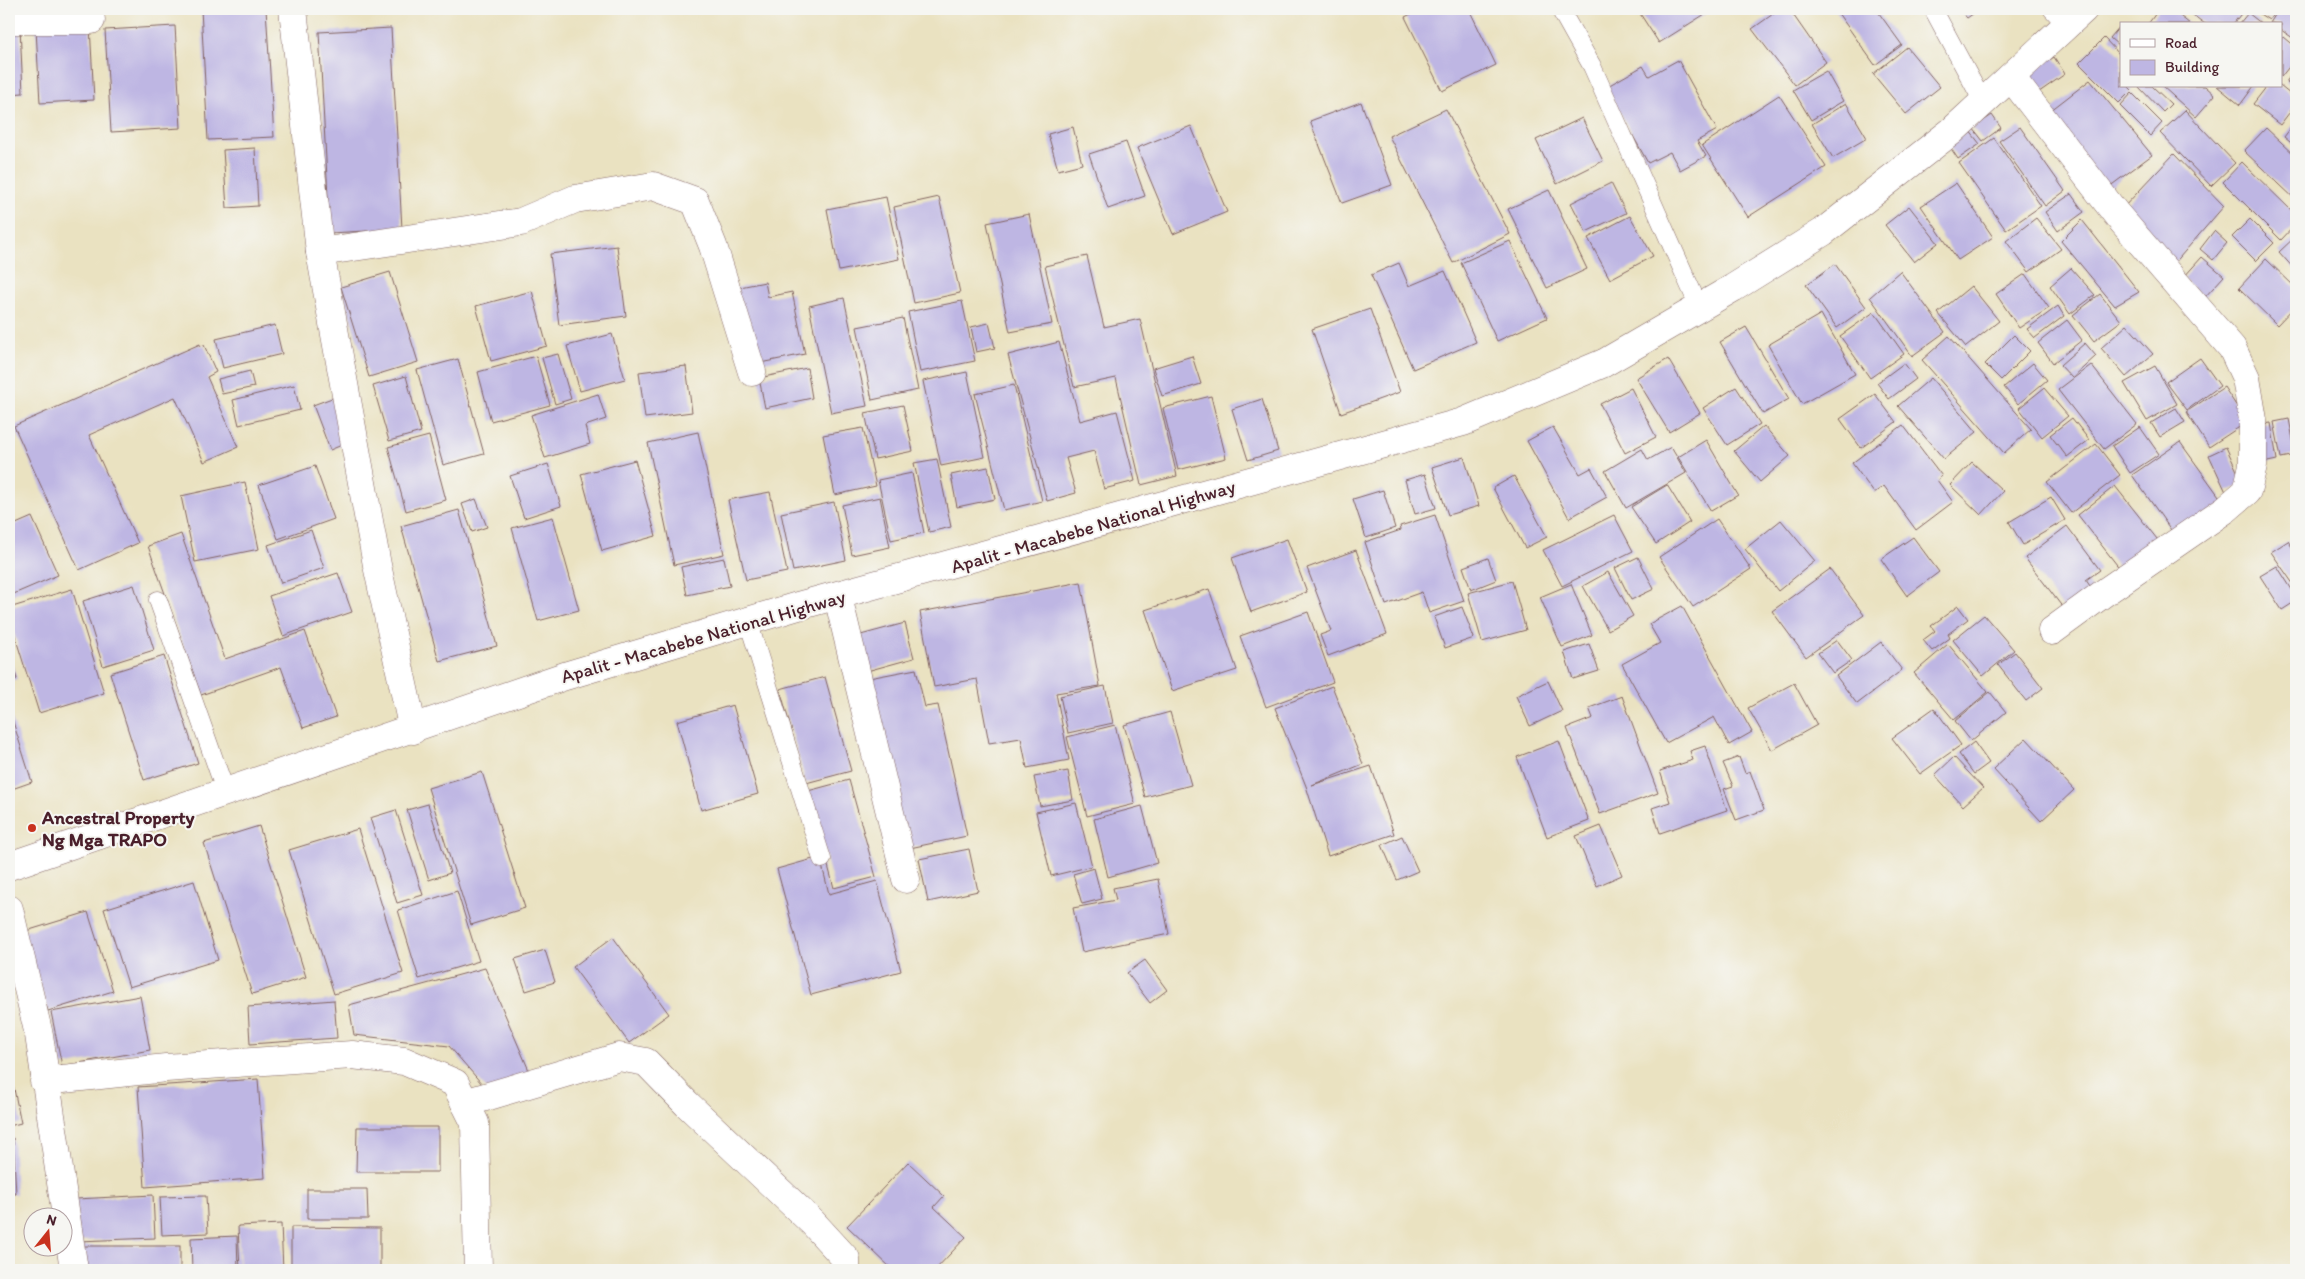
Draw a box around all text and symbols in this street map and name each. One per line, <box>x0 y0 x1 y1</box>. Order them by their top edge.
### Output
legend <box>2120 22 2282 88</box>
text: Road <box>2165 34 2198 52</box>
text: Building <box>2165 58 2219 76</box>
street label: Apalit - Macabebe National Highway <box>948 475 1238 578</box>
street label: Apalit - Macabebe National Highway <box>558 585 848 688</box>
place label: Ancestral Property Ng Mga TRAPO <box>41 806 195 851</box>
marker: Ancestral Property Ng Mga TRAPO <box>26 822 38 834</box>
north arrow <box>22 1206 72 1256</box>
text: N <box>45 1211 59 1230</box>

